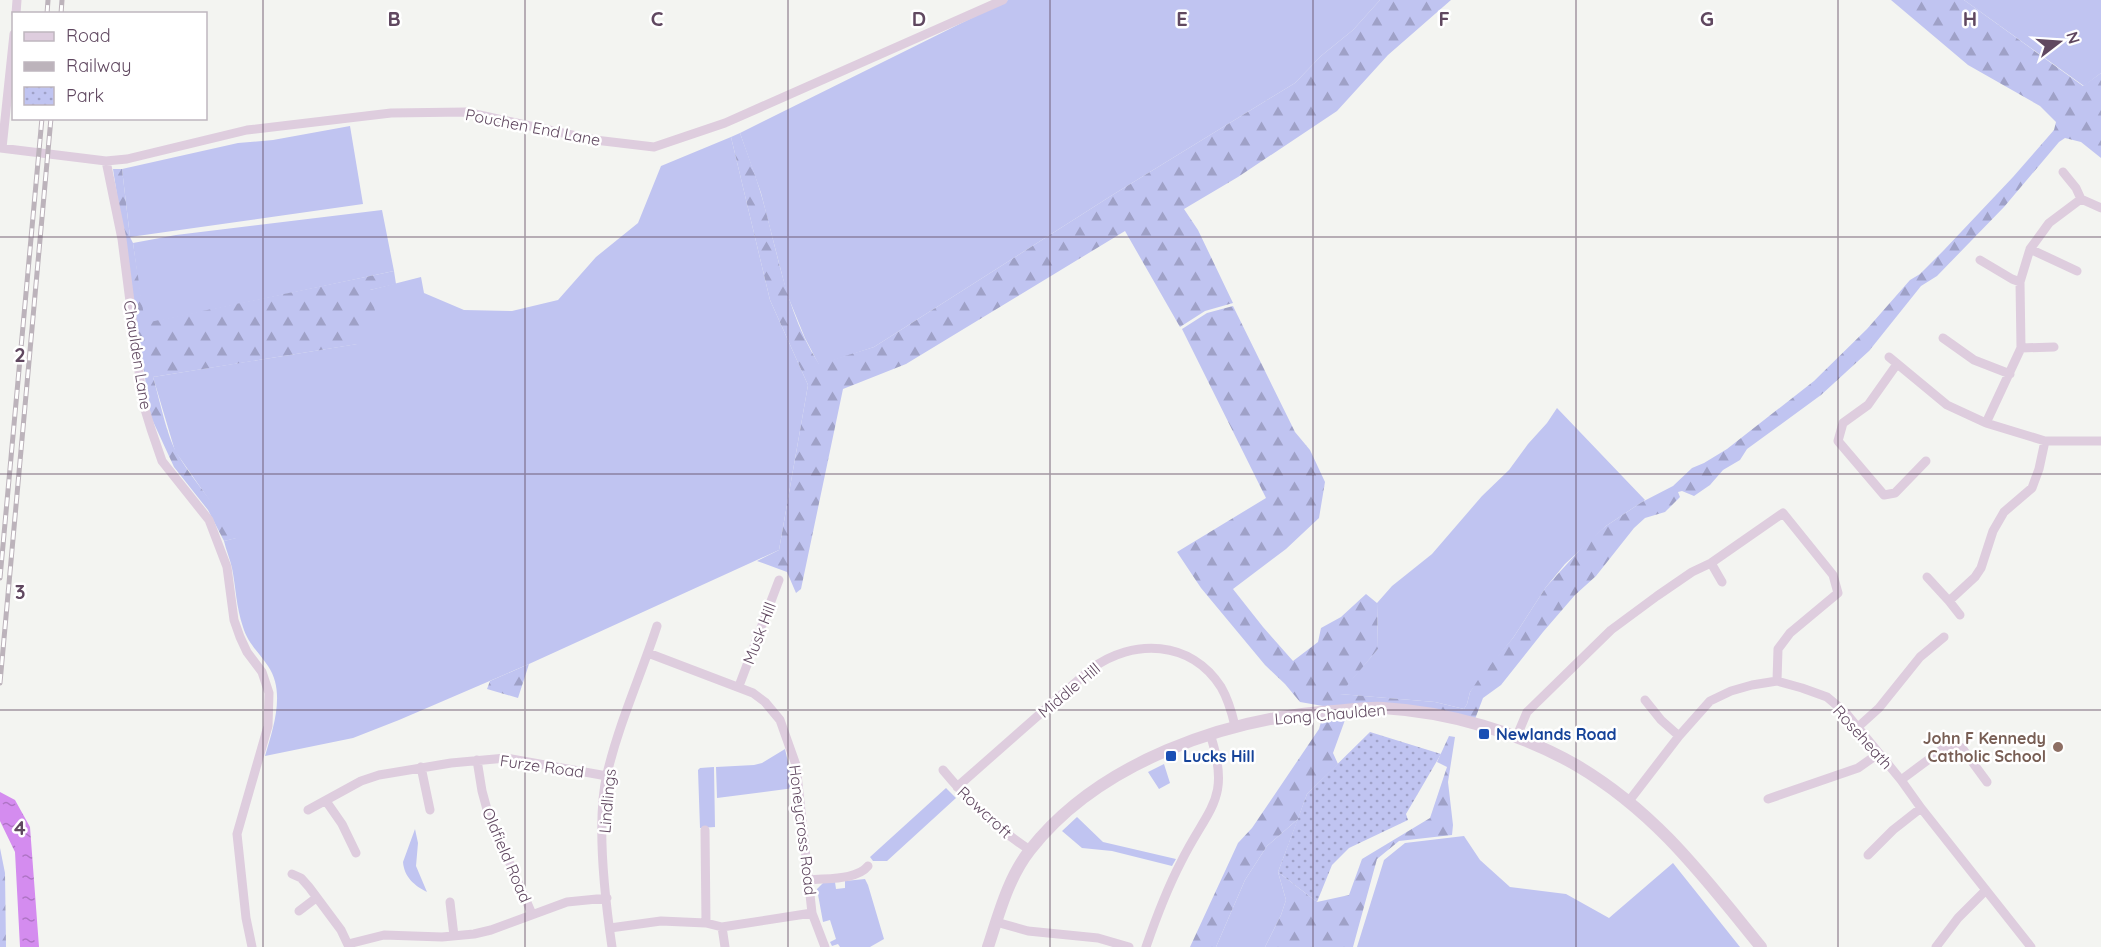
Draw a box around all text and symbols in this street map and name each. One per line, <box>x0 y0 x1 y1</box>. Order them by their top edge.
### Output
text: B <box>387 6 401 31</box>
text: C <box>651 6 664 31</box>
text: D <box>912 6 926 31</box>
text: E <box>1176 6 1188 31</box>
text: F <box>1438 6 1450 31</box>
text: G <box>1700 6 1714 31</box>
text: H <box>1963 6 1977 31</box>
legend <box>12 12 207 120</box>
north arrow <box>2029 12 2089 72</box>
text: Road <box>66 24 111 47</box>
text: N <box>2062 29 2085 46</box>
text: Railway <box>66 54 132 77</box>
text: Park <box>66 84 104 107</box>
street label: Pouchen End Lane <box>464 104 602 150</box>
street label: Chaulden Lane <box>119 299 157 411</box>
text: 2 <box>14 342 26 367</box>
text: 3 <box>15 579 25 604</box>
street label: Musk Hill <box>738 599 780 667</box>
street label: Middle Hill <box>1034 658 1104 722</box>
street label: Long Chaulden <box>1274 699 1386 729</box>
street label: Roseheath <box>1829 701 1897 773</box>
place label: Newlands Road <box>1496 724 1617 744</box>
marker: Newlands Road <box>1477 727 1491 741</box>
place label: John F Kennedy Catholic School <box>1923 728 2046 766</box>
marker: John F Kennedy Catholic School <box>2051 740 2065 754</box>
place label: Lucks Hill <box>1183 746 1255 766</box>
marker: Lucks Hill <box>1164 749 1178 763</box>
street label: Furze Road <box>499 750 585 782</box>
street label: Honeycross Road <box>785 764 821 896</box>
street label: Lindlings <box>594 768 620 834</box>
street label: Rowcroft <box>954 782 1016 842</box>
street label: Oldfield Road <box>478 805 536 905</box>
text: 4 <box>14 815 26 840</box>

